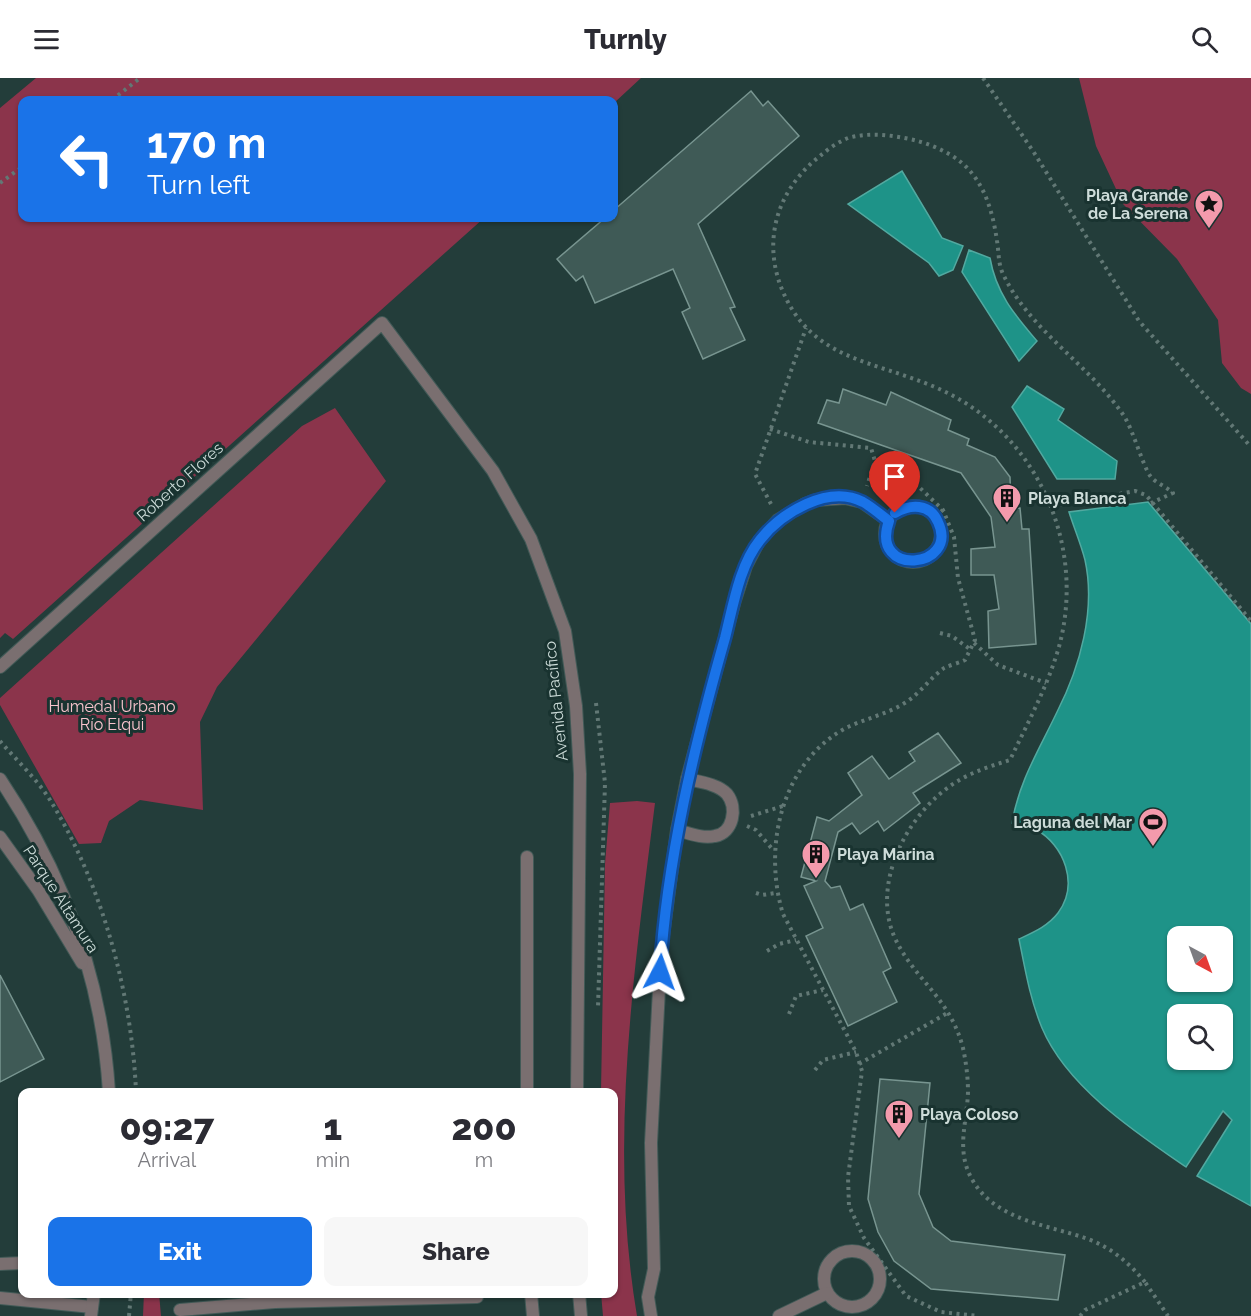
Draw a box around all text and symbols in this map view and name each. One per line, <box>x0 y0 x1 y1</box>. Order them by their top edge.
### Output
icon: menu <box>30 23 63 56</box>
icon: search <box>1188 23 1221 56</box>
text: Turnly <box>584 24 667 55</box>
text: 170 m <box>147 119 266 168</box>
icon: left <box>48 120 126 198</box>
text: Turn left <box>147 169 250 200</box>
place label: Playa Grande de La Serena <box>1086 186 1188 223</box>
place icon: Playa Grande de La Serena <box>1193 188 1225 230</box>
street label: Roberto Flores <box>133 438 227 526</box>
pin <box>869 451 920 513</box>
icon: arrive <box>878 460 911 493</box>
building icon: Playa Blanca <box>991 482 1023 524</box>
place label: Playa Blanca <box>1028 489 1127 508</box>
street label: Avenida Pacífico <box>540 640 572 762</box>
park label: Humedal Urbano Río Elqui <box>48 697 176 734</box>
sports icon: Laguna del Mar <box>1137 806 1169 848</box>
place label: Laguna del Mar <box>1013 813 1132 832</box>
building icon: Playa Marina <box>800 838 832 880</box>
street label: Parque Altamura <box>19 842 103 956</box>
place label: Playa Marina <box>837 845 935 864</box>
north arrow <box>1167 926 1233 992</box>
map controls <box>1167 926 1233 1070</box>
position arrow <box>628 940 692 1004</box>
button: search <box>1167 1004 1233 1070</box>
building icon: Playa Coloso <box>883 1098 915 1140</box>
place label: Playa Coloso <box>920 1105 1019 1124</box>
text: 09:27 <box>119 1106 214 1148</box>
text: 1 <box>324 1106 342 1148</box>
text: 200 <box>451 1106 517 1148</box>
text: Arrival <box>137 1148 196 1172</box>
text: min <box>316 1148 350 1172</box>
text: m <box>475 1148 493 1172</box>
button: Exit <box>48 1217 312 1286</box>
button: Share <box>324 1217 588 1286</box>

